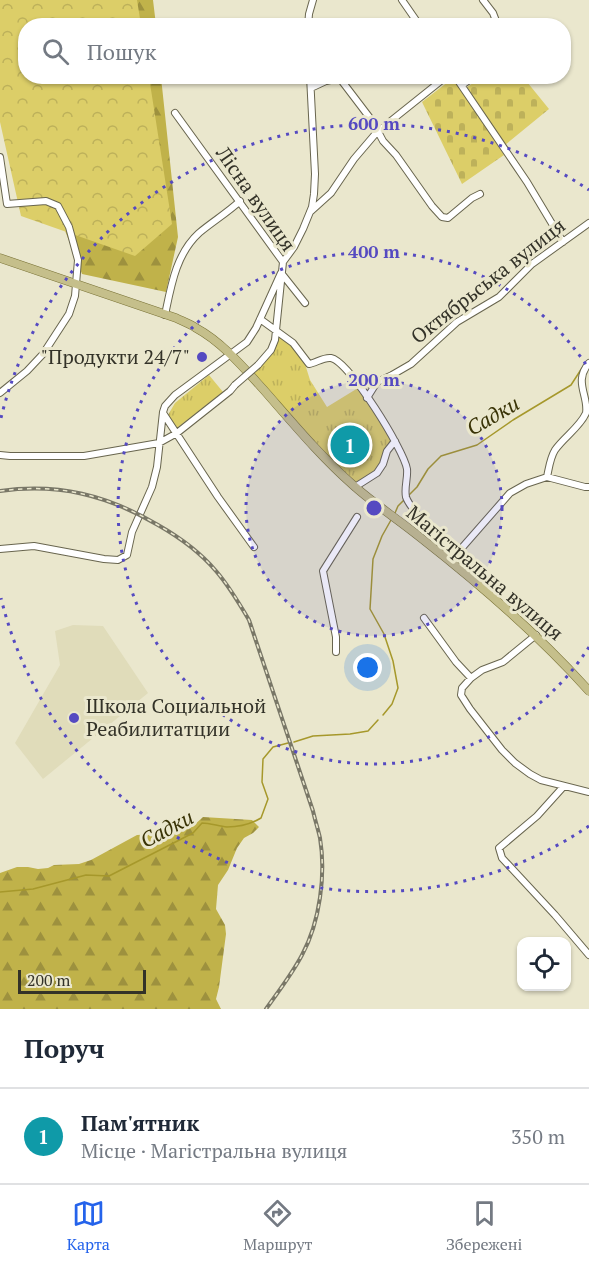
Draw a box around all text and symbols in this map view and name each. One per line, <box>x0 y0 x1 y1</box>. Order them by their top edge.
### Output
search box <box>18 18 571 84</box>
icon: search <box>39 35 72 68</box>
text: Пошук <box>87 37 156 66</box>
text: 600 m <box>348 111 400 135</box>
street label: Лісна вулиця <box>210 140 302 256</box>
street label: Октябрьська вулиця <box>405 212 571 349</box>
text: 400 m <box>348 239 400 263</box>
place label: "Продукти 24/7" <box>41 343 190 370</box>
marker: "Продукти 24/7" <box>195 350 209 364</box>
text: 200 m <box>348 367 400 391</box>
water label: Садки <box>461 389 524 441</box>
pin: 1 <box>330 422 370 468</box>
centre of rings <box>364 498 384 518</box>
street label: Магістральна вулиця <box>401 499 569 646</box>
your location <box>353 653 382 682</box>
place label: Школа Социальной Реабилитатции <box>86 692 266 742</box>
marker: Школа Социальной Реабилитатции <box>67 711 81 725</box>
water label: Садки <box>135 802 198 854</box>
map controls <box>517 937 571 991</box>
button: locate <box>517 937 571 991</box>
scale bar <box>18 967 146 994</box>
text: 200 m <box>27 969 70 991</box>
text: Поруч <box>24 1031 105 1065</box>
text: Пам'ятник <box>81 1108 199 1137</box>
text: 1 <box>38 1123 49 1150</box>
text: 350 m <box>511 1123 565 1150</box>
text: Місце · Магістральна вулиця <box>81 1137 347 1164</box>
tab: Карта <box>67 1197 110 1255</box>
tab: Маршрут <box>243 1197 313 1255</box>
tab: Збережені <box>446 1197 522 1255</box>

